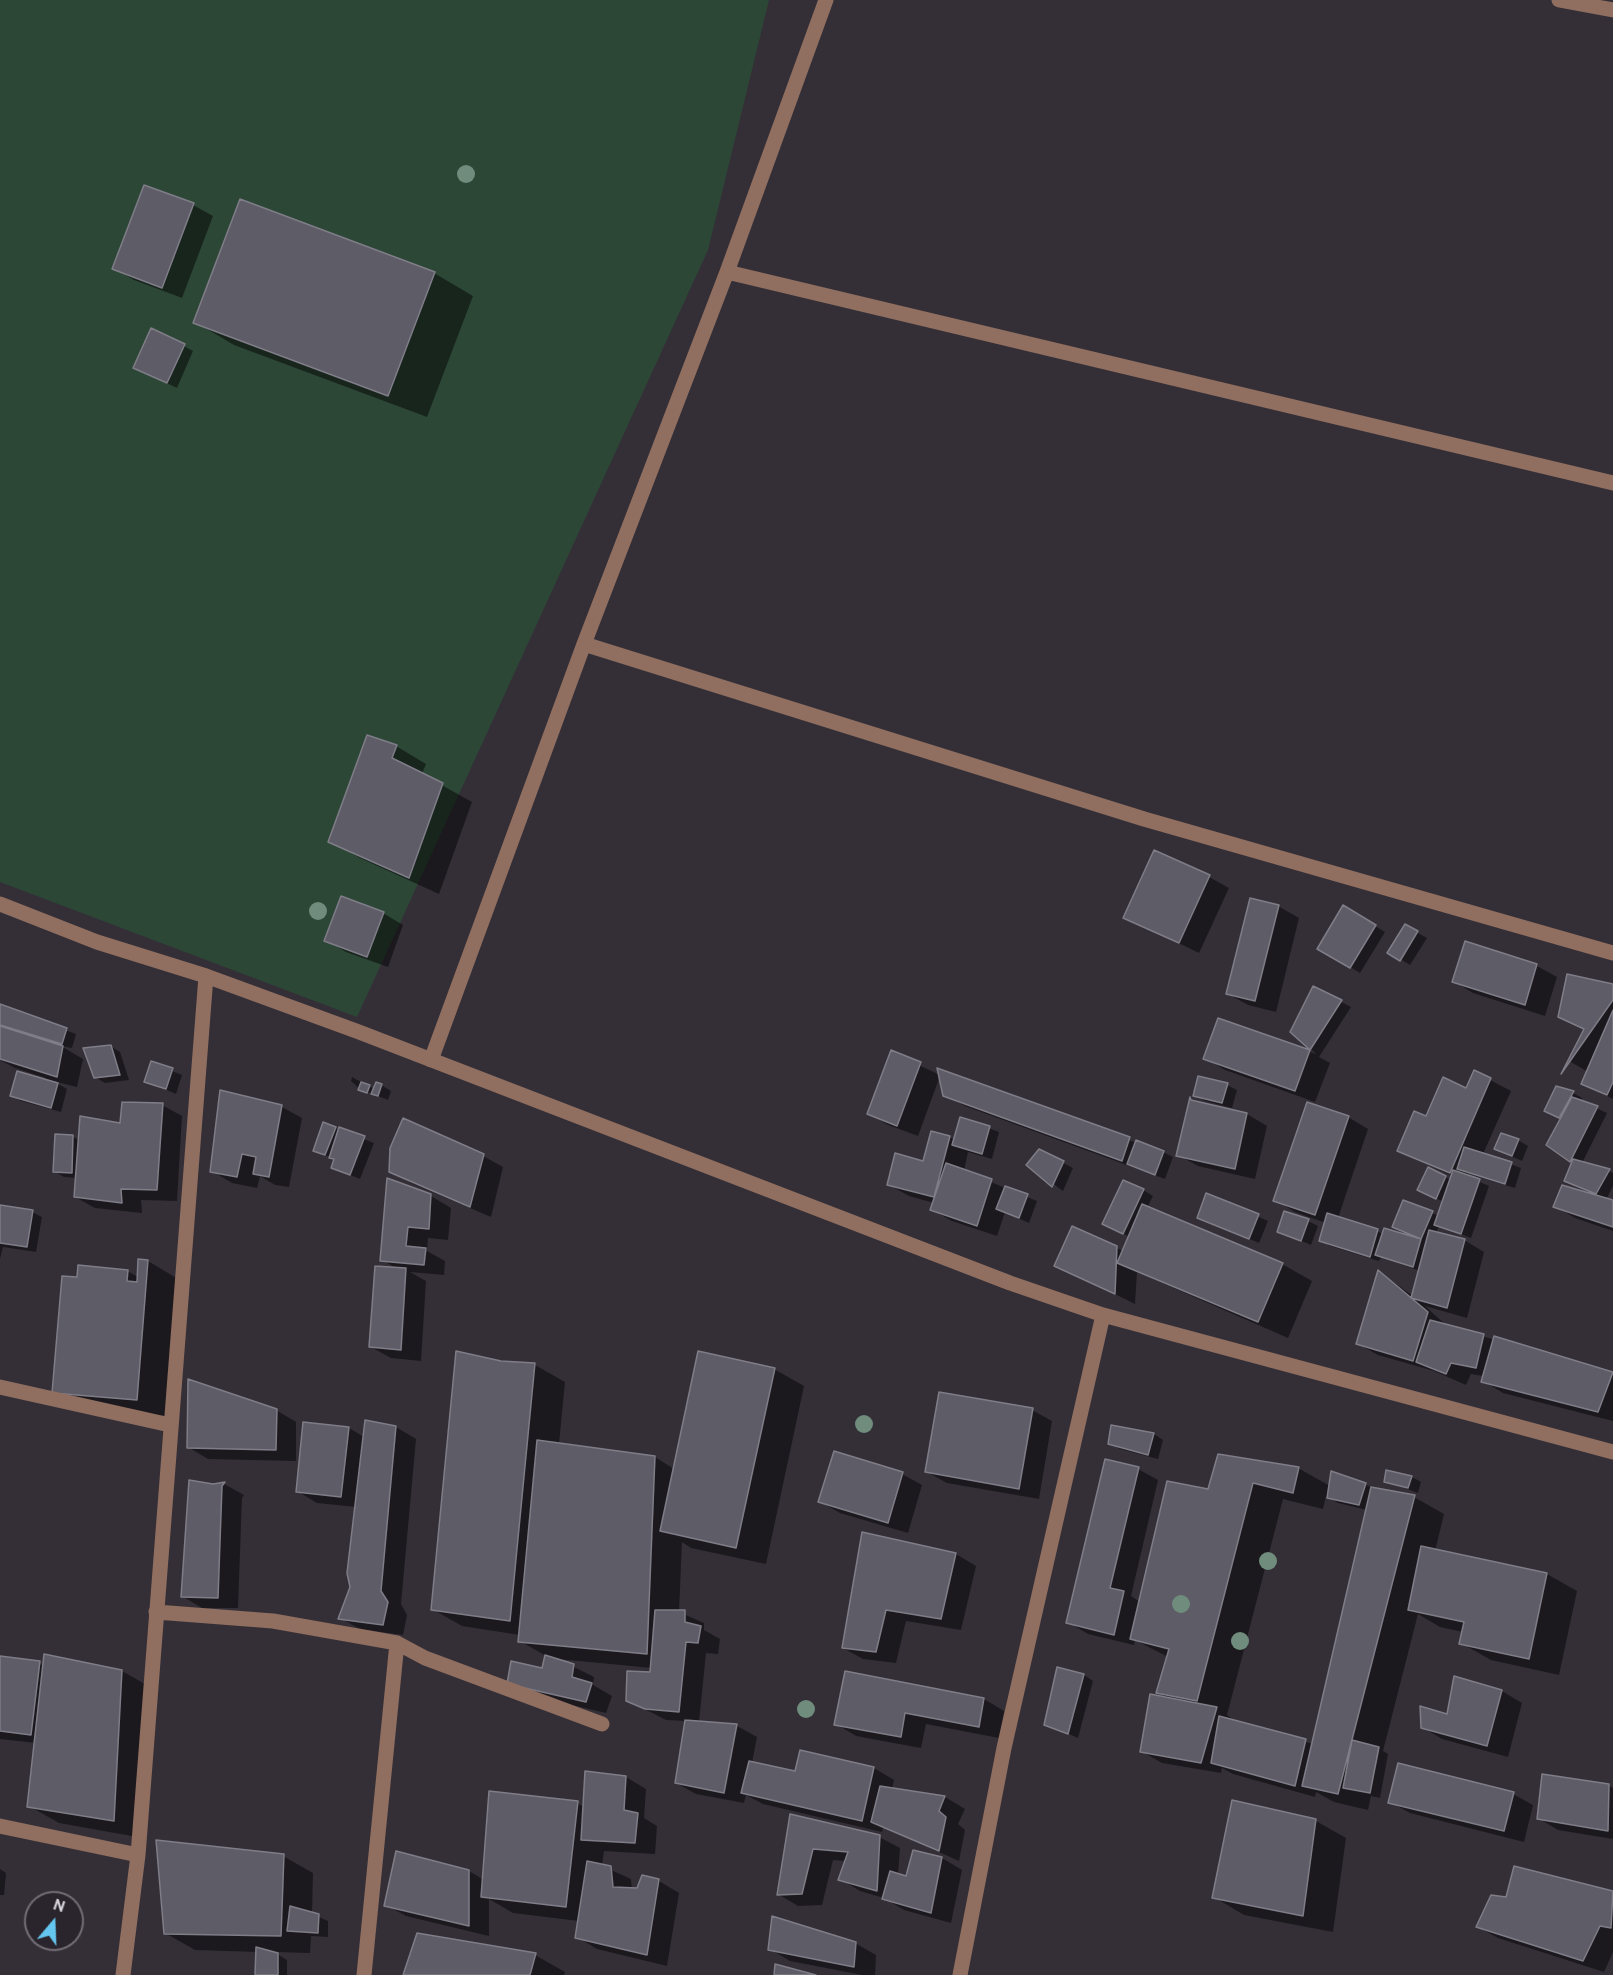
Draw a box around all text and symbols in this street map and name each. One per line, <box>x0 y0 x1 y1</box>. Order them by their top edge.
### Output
north arrow <box>24 1891 84 1951</box>
text: N <box>51 1895 68 1916</box>

